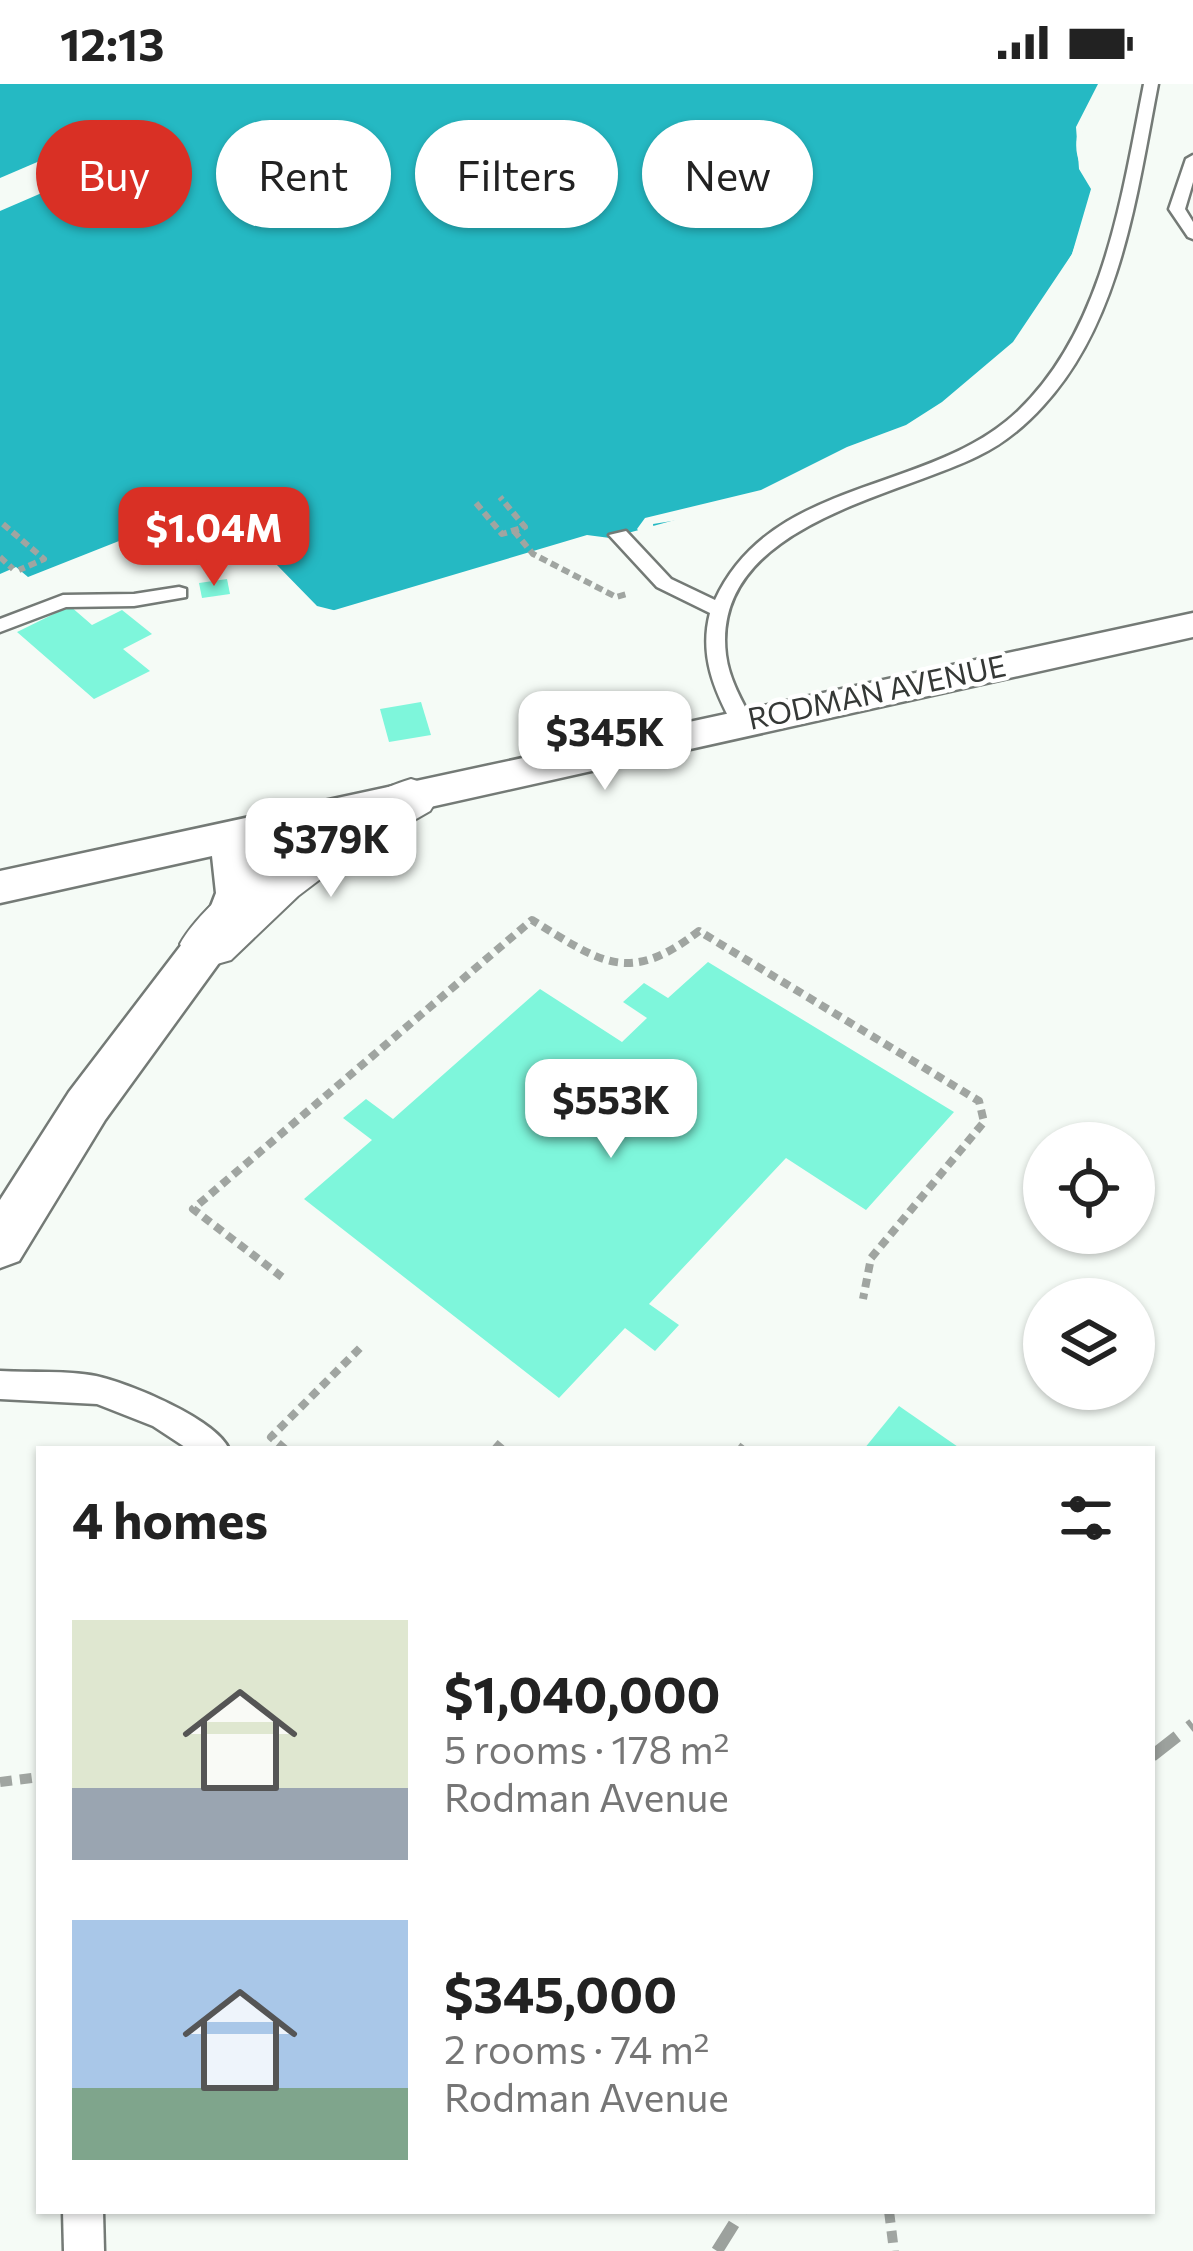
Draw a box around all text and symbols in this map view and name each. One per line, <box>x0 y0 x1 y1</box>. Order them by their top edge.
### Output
text: 12:13 <box>60 15 164 70</box>
chip: Buy <box>36 120 192 228</box>
chip: Rent <box>216 120 391 228</box>
chip: Filters <box>415 120 618 228</box>
chip: New <box>642 120 813 228</box>
pin: $1.04M <box>116 487 312 589</box>
text: $1.04M <box>145 502 283 550</box>
street label: RODMAN AVENUE <box>744 645 1009 736</box>
pin: $345K <box>521 691 689 793</box>
text: $345K <box>545 706 665 754</box>
pin: $379K <box>247 798 415 900</box>
text: $379K <box>272 813 390 861</box>
pin: $553K <box>527 1059 695 1161</box>
text: $553K <box>552 1074 670 1122</box>
map controls <box>1023 1122 1155 1410</box>
button: locate <box>1023 1122 1155 1254</box>
button: layers <box>1023 1278 1155 1410</box>
icon: filters <box>1053 1485 1119 1551</box>
text: 4 homes <box>72 1487 268 1550</box>
text: $1,040,000 <box>444 1661 721 1724</box>
icon: home <box>168 1668 312 1812</box>
text: 5 rooms · 178 m² <box>444 1724 729 1772</box>
text: Rodman Avenue <box>444 1772 729 1820</box>
text: $345,000 <box>444 1961 677 2024</box>
icon: home <box>168 1968 312 2112</box>
text: 2 rooms · 74 m² <box>444 2024 709 2072</box>
text: Rodman Avenue <box>444 2072 729 2120</box>

